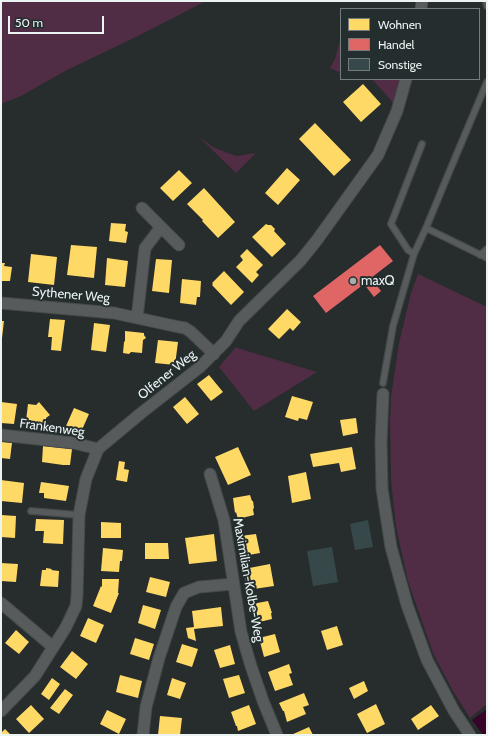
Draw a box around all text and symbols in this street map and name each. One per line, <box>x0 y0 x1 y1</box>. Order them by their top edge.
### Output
scale bar <box>10 8 106 34</box>
legend <box>340 8 480 80</box>
text: 50 m <box>15 15 43 30</box>
text: Wohnen <box>378 17 422 32</box>
text: Handel <box>378 37 414 52</box>
text: Sonstige <box>378 57 422 72</box>
place label: maxQ <box>361 273 395 289</box>
marker: maxQ <box>348 276 358 286</box>
street label: Sythener Weg <box>32 284 110 306</box>
street label: Olfener Weg <box>135 347 199 403</box>
street label: Frankenweg <box>18 416 86 440</box>
street label: Maximilian-Kolbe-Weg <box>229 517 267 643</box>

